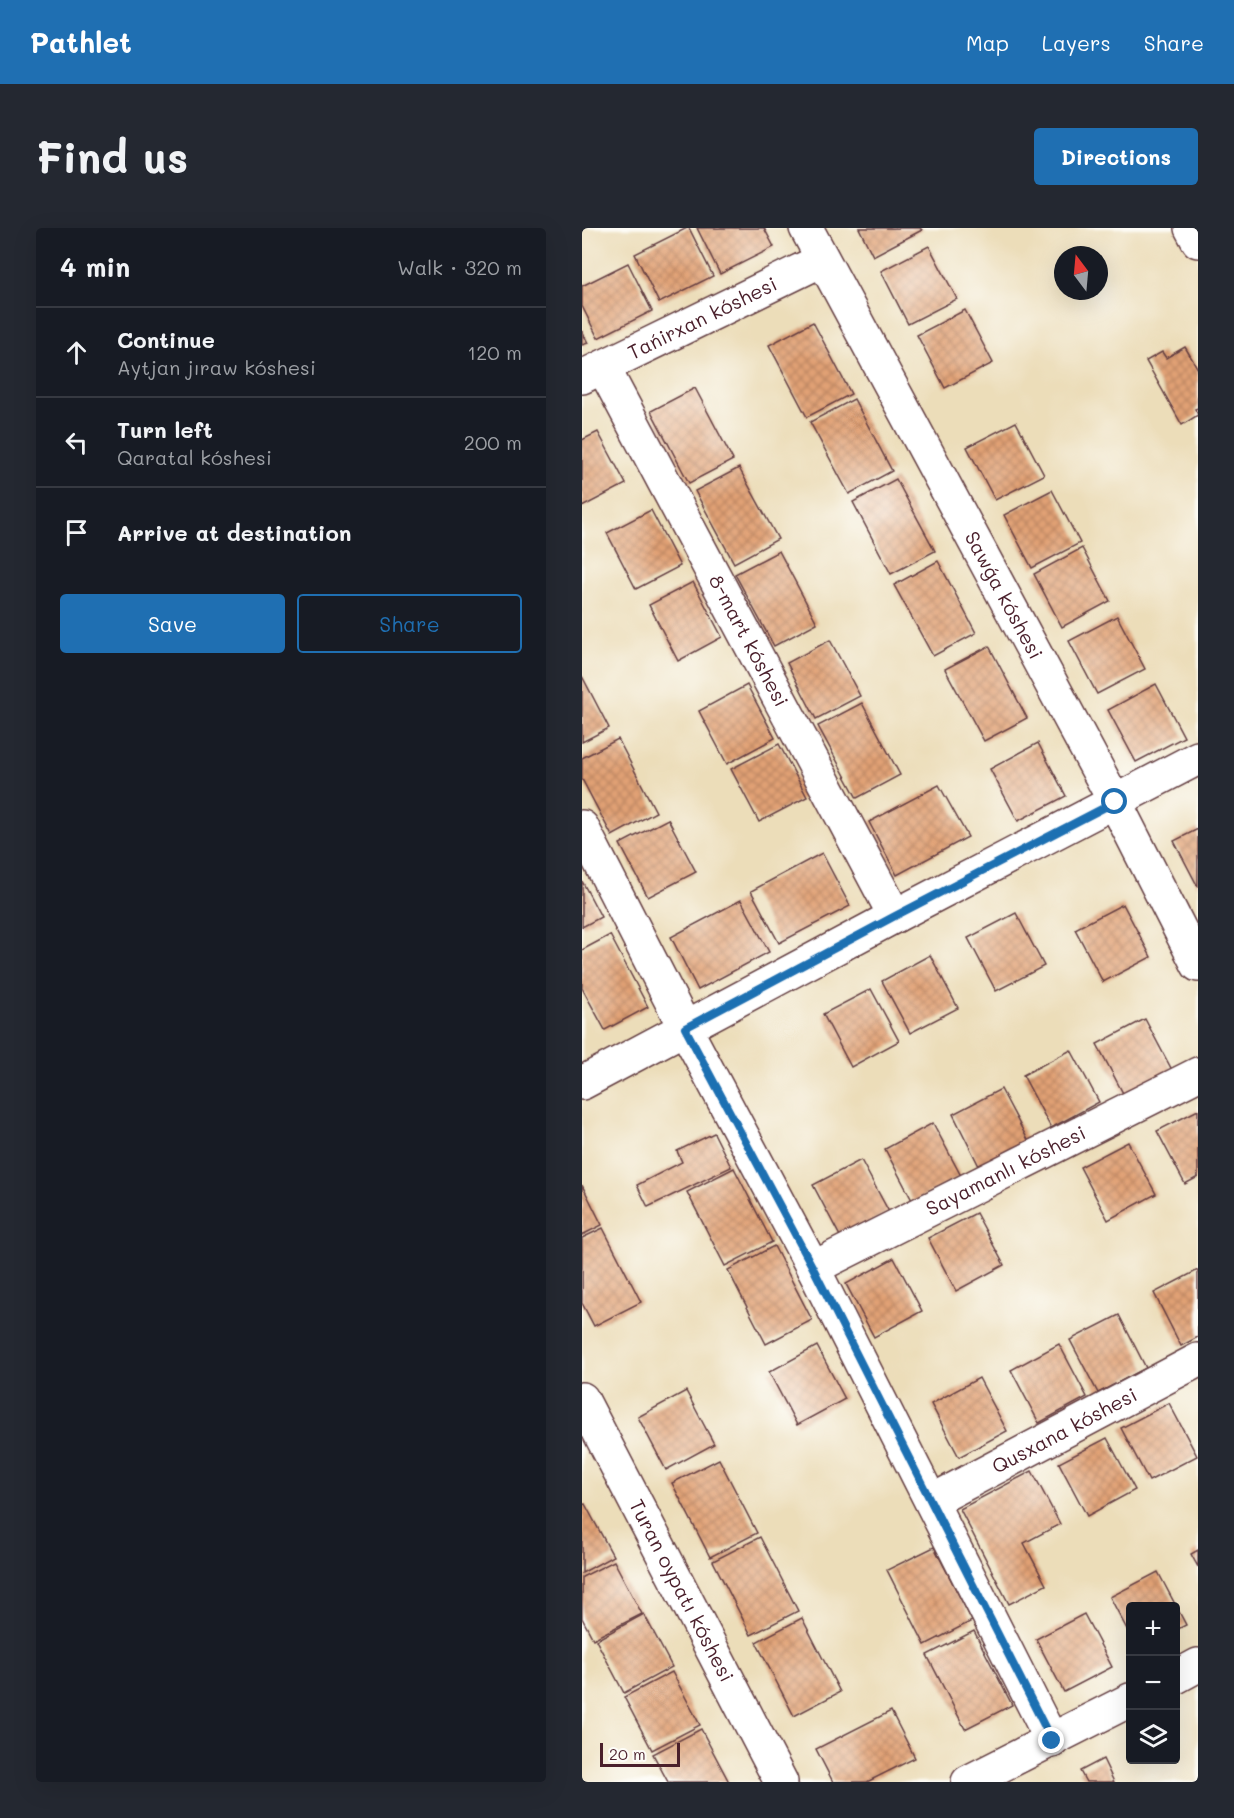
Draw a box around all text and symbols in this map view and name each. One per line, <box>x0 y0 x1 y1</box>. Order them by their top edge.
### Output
text: Pathlet <box>30 24 132 60</box>
text: Map <box>966 29 1009 56</box>
text: Layers <box>1042 29 1111 56</box>
text: Share <box>1144 29 1204 56</box>
button: Directions <box>1034 128 1198 185</box>
text: Find us <box>36 129 188 184</box>
north arrow <box>1054 246 1108 300</box>
text: 4 min <box>60 250 130 284</box>
text: Walk · 320 m <box>397 254 522 280</box>
street label: Tańirxan kóshesi <box>623 270 781 365</box>
text: Continue <box>117 325 215 354</box>
icon: ahead <box>60 336 93 369</box>
text: 120 m <box>467 339 522 365</box>
text: Aytjan jıraw kóshesi <box>117 354 316 380</box>
text: Turn left <box>117 415 213 444</box>
icon: left <box>60 426 93 459</box>
text: 200 m <box>464 429 522 455</box>
text: Qaratal kóshesi <box>117 444 272 470</box>
icon: arrive <box>60 516 93 549</box>
text: Arrive at destination <box>117 518 352 547</box>
street label: Sawǵa kóshesi <box>960 526 1050 663</box>
street label: 8-mart kóshesi <box>704 570 795 711</box>
button: Save <box>60 594 285 653</box>
button: Share <box>297 594 522 653</box>
route start <box>1101 788 1127 814</box>
street label: Sayamanlı kóshesi <box>921 1119 1090 1221</box>
street label: Qusxana kóshesi <box>987 1381 1141 1479</box>
street label: Turan oypatı kóshesi <box>624 1494 741 1686</box>
map controls <box>1126 1602 1180 1764</box>
button: + <box>1126 1602 1180 1656</box>
button: − <box>1126 1656 1180 1710</box>
button: layers <box>1126 1710 1180 1764</box>
route end <box>1038 1727 1064 1753</box>
scale bar <box>600 1740 680 1768</box>
text: 20 m <box>609 1743 646 1764</box>

